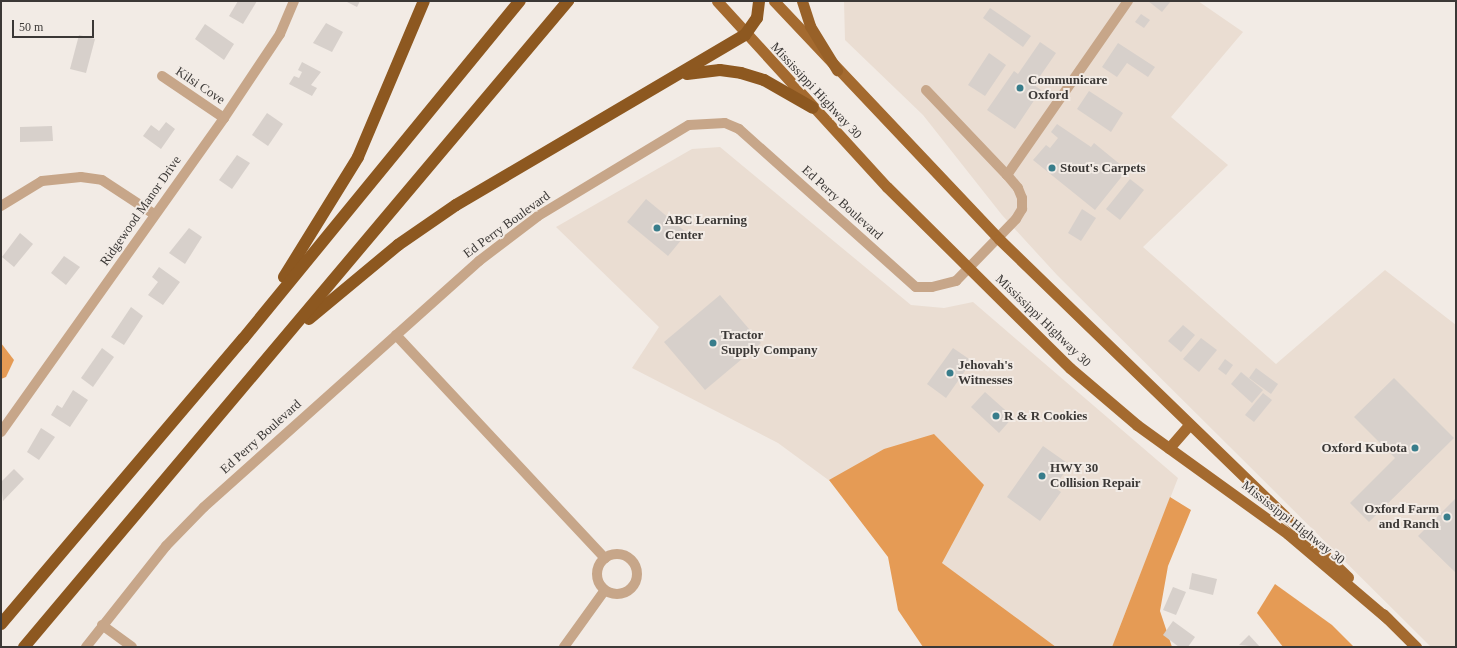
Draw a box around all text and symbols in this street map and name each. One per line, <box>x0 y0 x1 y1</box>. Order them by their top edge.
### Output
scale bar <box>14 12 96 38</box>
text: 50 m <box>19 20 43 34</box>
street label: Mississippi Highway 30 <box>767 39 865 143</box>
street label: Kilsi Cove <box>172 64 228 108</box>
place label: Communicare Oxford <box>1028 73 1107 104</box>
marker: Communicare Oxford <box>1015 83 1025 93</box>
street label: Ridgewood Manor Drive <box>97 153 185 269</box>
place label: Stout's Carpets <box>1060 160 1146 176</box>
street label: Ed Perry Boulevard <box>798 163 886 243</box>
marker: Stout's Carpets <box>1047 163 1057 173</box>
street label: Ed Perry Boulevard <box>461 188 553 262</box>
place label: ABC Learning Center <box>665 213 747 244</box>
marker: ABC Learning Center <box>652 223 662 233</box>
street label: Mississippi Highway 30 <box>992 271 1094 371</box>
place label: Tractor Supply Company <box>721 328 817 359</box>
marker: Tractor Supply Company <box>708 338 718 348</box>
place label: Jehovah's Witnesses <box>958 358 1013 389</box>
marker: Jehovah's Witnesses <box>945 368 955 378</box>
street label: Ed Perry Boulevard <box>217 397 305 477</box>
place label: R & R Cookies <box>1004 408 1087 424</box>
marker: R & R Cookies <box>991 411 1001 421</box>
place label: Oxford Kubota <box>1321 440 1407 456</box>
marker: Oxford Kubota <box>1410 443 1420 453</box>
place label: HWY 30 Collision Repair <box>1050 461 1141 492</box>
marker: HWY 30 Collision Repair <box>1037 471 1047 481</box>
street label: Mississippi Highway 30 <box>1238 478 1348 568</box>
place label: Oxford Farm and Ranch <box>1364 502 1439 533</box>
marker: Oxford Farm and Ranch <box>1442 512 1452 522</box>

